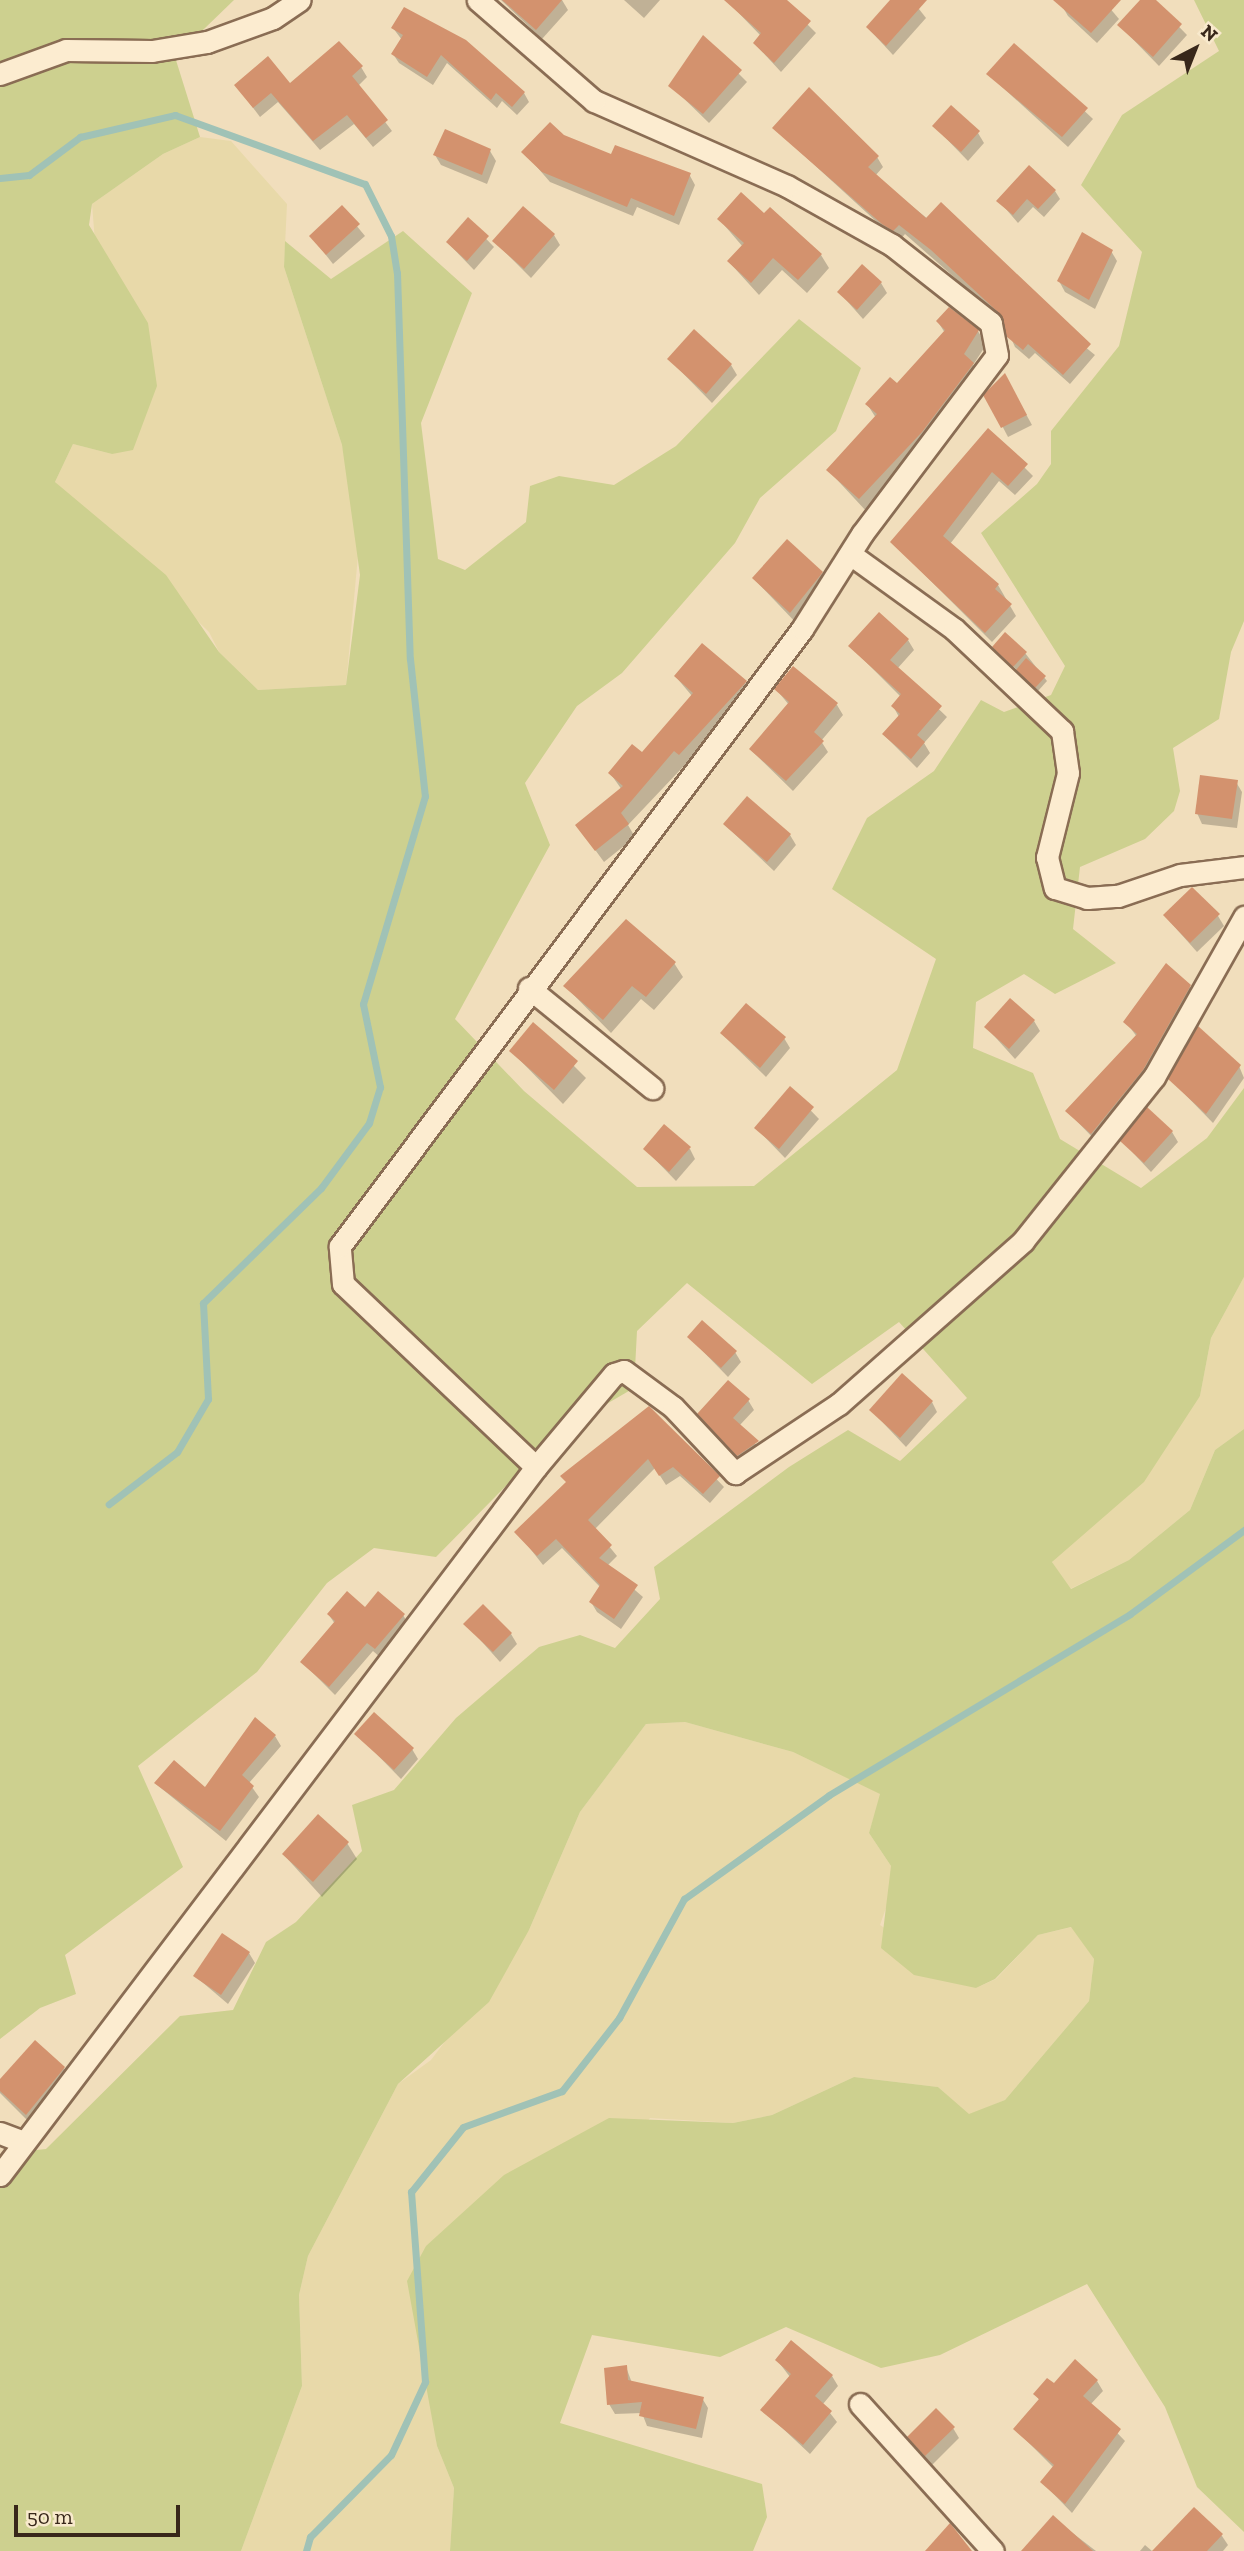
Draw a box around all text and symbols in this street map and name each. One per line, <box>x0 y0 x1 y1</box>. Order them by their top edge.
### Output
north arrow <box>1160 14 1230 84</box>
text: N <box>1196 20 1222 46</box>
scale bar <box>18 2492 184 2536</box>
text: 50 m <box>27 2504 73 2529</box>

